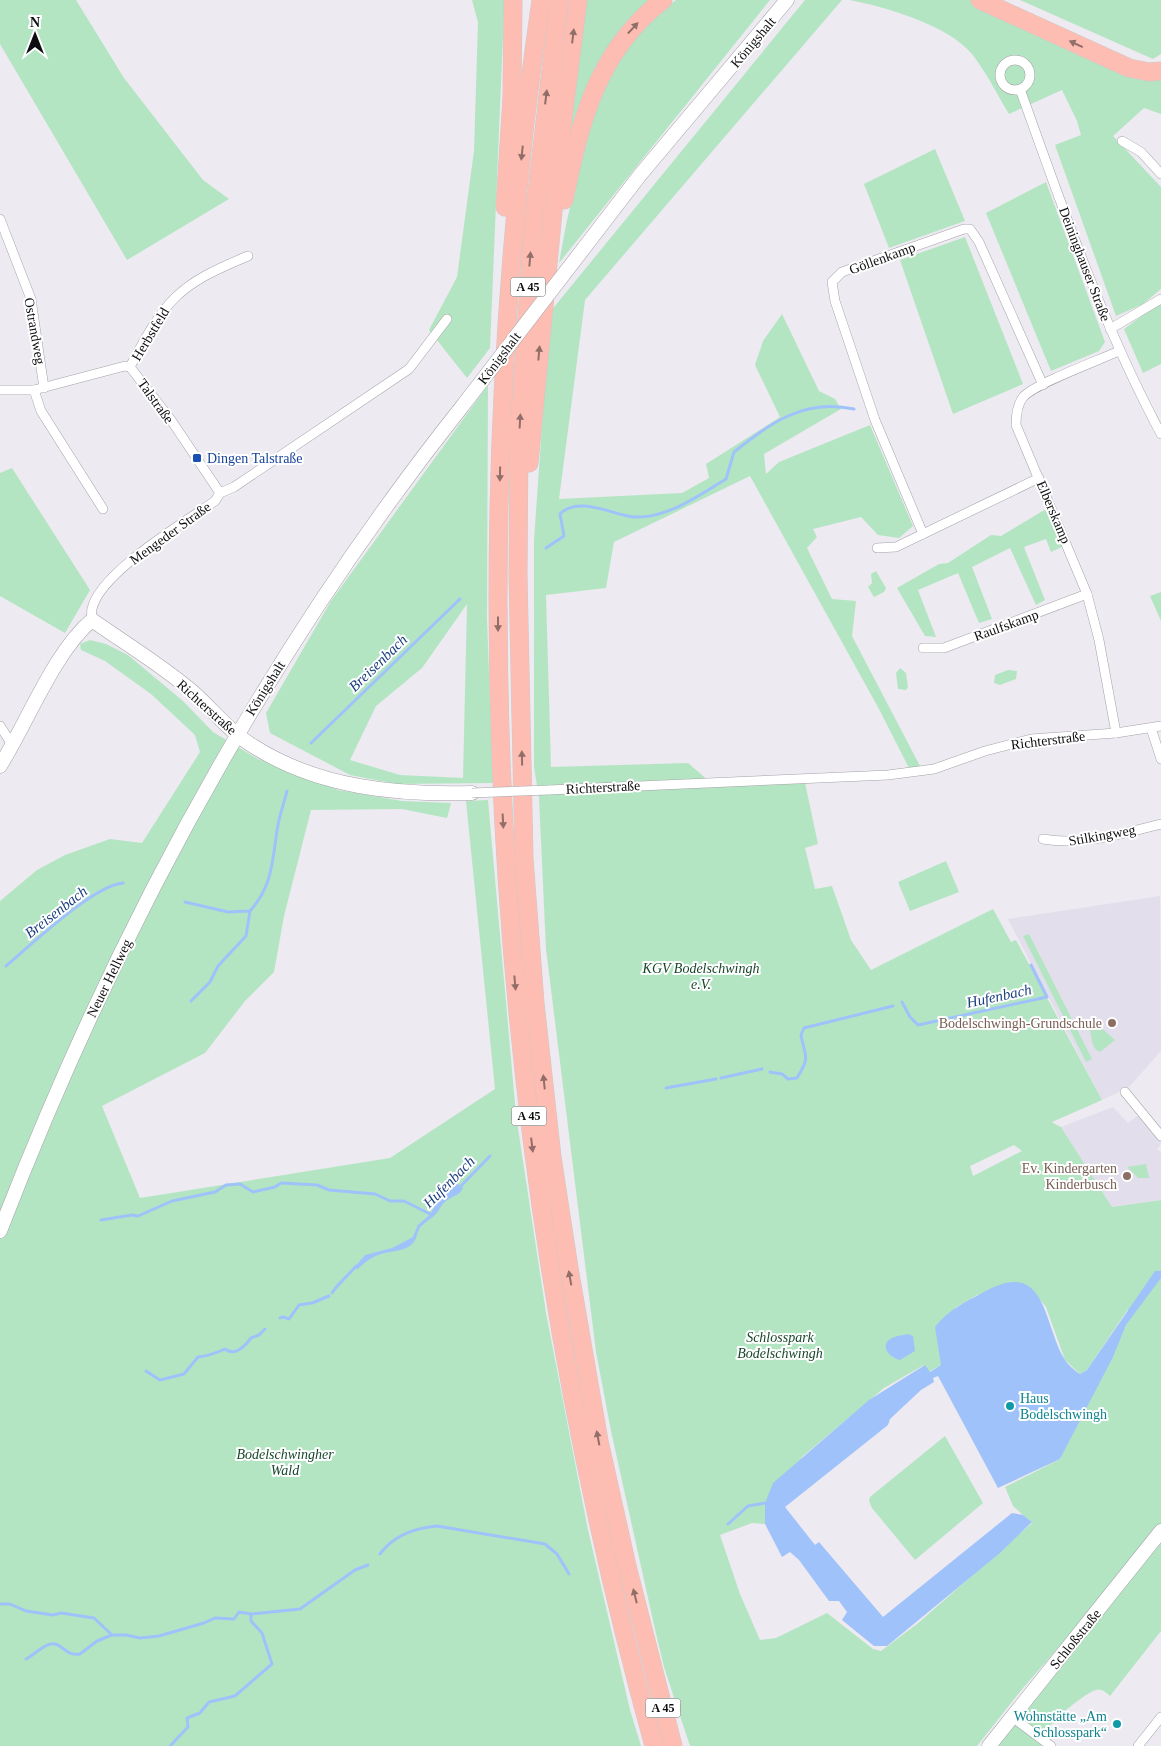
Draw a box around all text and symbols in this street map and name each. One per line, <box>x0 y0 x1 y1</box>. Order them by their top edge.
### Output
north arrow <box>10 10 60 60</box>
street label: Königshalt <box>728 14 779 71</box>
text: N <box>30 15 40 30</box>
one-way arrow <box>627 22 639 34</box>
one-way arrow <box>569 28 577 44</box>
one-way arrow <box>1069 40 1083 48</box>
one-way arrow <box>542 89 550 105</box>
one-way arrow <box>517 145 525 161</box>
street label: Deininghauser Straße <box>1056 205 1113 323</box>
street label: Göllenkamp <box>847 240 917 277</box>
one-way arrow <box>526 251 534 267</box>
road number: A 45 <box>510 278 546 296</box>
street label: Ostrandweg <box>21 296 48 366</box>
street label: Herbstfeld <box>129 305 172 363</box>
street label: Königshalt <box>475 329 524 387</box>
one-way arrow <box>536 345 544 361</box>
street label: Talstraße <box>135 376 177 426</box>
one-way arrow <box>516 413 524 429</box>
place label: Dingen Talstraße <box>207 451 303 466</box>
marker: Dingen Talstraße <box>191 452 203 464</box>
one-way arrow <box>496 466 504 482</box>
street label: Elberskamp <box>1034 478 1074 546</box>
street label: Mengeder Straße <box>127 499 214 568</box>
street label: Raulfskamp <box>972 607 1041 644</box>
one-way arrow <box>494 616 502 632</box>
water label: Breisenbach <box>346 631 410 695</box>
street label: Königshalt <box>243 658 288 718</box>
street label: Richterstraße <box>174 677 239 738</box>
street label: Richterstraße <box>1010 729 1086 752</box>
one-way arrow <box>518 750 526 766</box>
street label: Richterstraße <box>565 778 641 797</box>
one-way arrow <box>500 813 508 829</box>
street label: Stilkingweg <box>1067 822 1137 849</box>
water label: Breisenbach <box>22 883 90 941</box>
street label: Neuer Hellweg <box>84 937 135 1020</box>
park label: KGV Bodelschwingh e.V. <box>642 961 759 992</box>
one-way arrow <box>511 976 519 992</box>
water label: Hufenbach <box>964 981 1033 1011</box>
place label: Bodelschwingh-Grundschule <box>939 1016 1102 1031</box>
marker: Bodelschwingh-Grundschule <box>1106 1017 1118 1029</box>
one-way arrow <box>540 1074 548 1090</box>
road number: A 45 <box>512 1106 546 1126</box>
one-way arrow <box>528 1137 536 1153</box>
water label: Hufenbach <box>419 1153 478 1212</box>
place label: Ev. Kindergarten Kinderbusch <box>1022 1161 1117 1192</box>
marker: Ev. Kindergarten Kinderbusch <box>1121 1170 1133 1182</box>
one-way arrow <box>566 1270 574 1286</box>
park label: Schlosspark Bodelschwingh <box>737 1330 823 1361</box>
place label: Haus Bodelschwingh <box>1020 1391 1107 1422</box>
marker: Haus Bodelschwingh <box>1004 1400 1016 1412</box>
one-way arrow <box>594 1430 602 1446</box>
park label: Bodelschwingher Wald <box>236 1447 334 1478</box>
one-way arrow <box>631 1589 639 1604</box>
street label: Schloßstraße <box>1047 1606 1104 1672</box>
road number: A 45 <box>646 1699 680 1718</box>
place label: Wohnstätte „Am Schlosspark“ <box>1014 1709 1107 1740</box>
marker: Wohnstätte „Am Schlosspark“ <box>1111 1718 1123 1730</box>

